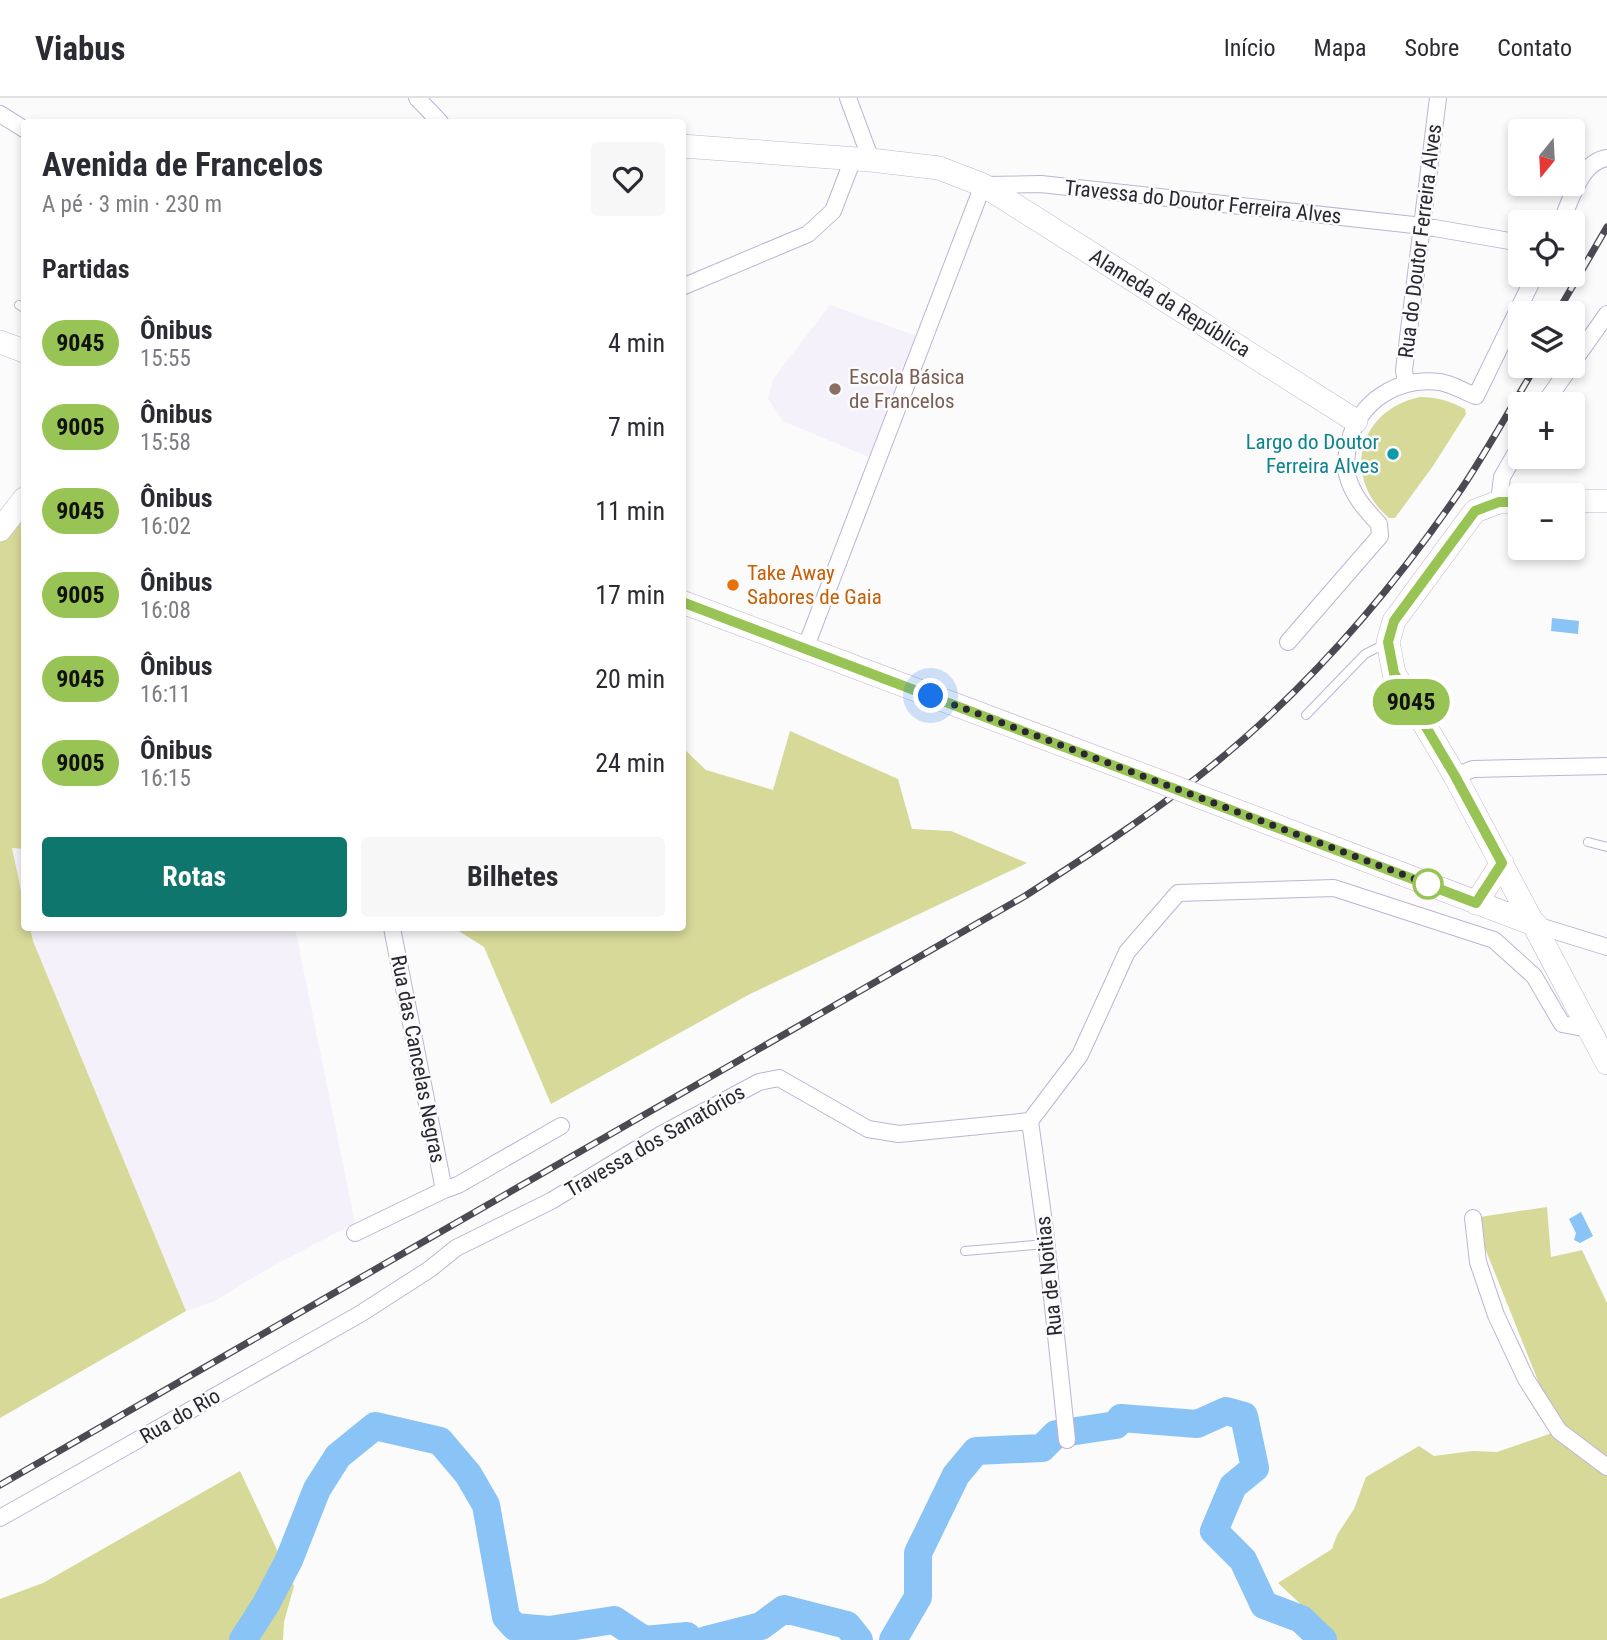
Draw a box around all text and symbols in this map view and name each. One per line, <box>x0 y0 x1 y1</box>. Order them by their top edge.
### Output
text: Viabus <box>35 29 125 68</box>
text: Início <box>1224 34 1276 62</box>
text: Mapa <box>1314 34 1367 62</box>
text: Sobre <box>1405 34 1459 62</box>
text: Contato <box>1497 34 1572 62</box>
north arrow <box>1508 119 1586 196</box>
map controls <box>1508 119 1585 560</box>
street label: Rua do Doutor Ferreira Alves <box>1394 123 1446 359</box>
button: heart <box>591 142 665 216</box>
text: Avenida de Francelos <box>42 145 323 184</box>
street label: Travessa do Doutor Ferreira Alves <box>1063 176 1343 228</box>
text: A pé · 3 min · 230 m <box>42 191 222 218</box>
button: locate <box>1508 210 1585 287</box>
street label: Alameda da República <box>1085 244 1255 362</box>
text: Partidas <box>42 254 130 284</box>
button: layers <box>1508 301 1585 378</box>
text: Ônibus <box>140 315 213 345</box>
text: 4 min <box>608 328 665 358</box>
text: 9045 <box>56 329 105 357</box>
text: 15:55 <box>140 345 191 372</box>
place label: Escola Básica de Francelos <box>849 365 965 413</box>
marker: Escola Básica de Francelos <box>827 381 843 397</box>
button: + <box>1508 392 1585 469</box>
text: Ônibus <box>140 399 213 429</box>
text: 7 min <box>608 412 665 442</box>
text: 9005 <box>56 413 105 441</box>
text: 15:58 <box>140 429 191 456</box>
place label: Largo do Doutor Ferreira Alves <box>1246 430 1379 478</box>
marker: Largo do Doutor Ferreira Alves <box>1385 446 1401 462</box>
text: Ônibus <box>140 483 213 513</box>
button: − <box>1508 483 1585 560</box>
text: 11 min <box>595 496 665 526</box>
text: 9045 <box>56 497 105 525</box>
text: 16:02 <box>140 513 191 540</box>
place label: Take Away Sabores de Gaia <box>747 561 882 609</box>
text: Ônibus <box>140 567 213 597</box>
marker: Take Away Sabores de Gaia <box>725 577 741 593</box>
text: 17 min <box>595 580 665 610</box>
text: 9005 <box>56 581 105 609</box>
text: 16:08 <box>140 597 191 624</box>
text: Ônibus <box>140 651 213 681</box>
text: 20 min <box>595 664 665 694</box>
text: 9045 <box>56 665 105 693</box>
your location <box>913 678 948 713</box>
line badge: 9045 <box>1362 679 1460 725</box>
text: 16:11 <box>140 681 191 708</box>
text: 9045 <box>1387 688 1435 716</box>
text: Ônibus <box>140 735 213 765</box>
text: 24 min <box>595 748 665 778</box>
text: 9005 <box>56 749 105 777</box>
text: 16:15 <box>140 765 191 792</box>
button: Rotas <box>42 837 347 917</box>
button: Bilhetes <box>361 837 665 917</box>
unlabelled marker <box>1413 869 1443 899</box>
street label: Rua das Cancelas Negras <box>386 953 450 1165</box>
street label: Travessa dos Sanatórios <box>561 1080 749 1202</box>
street label: Rua de Noitias <box>1031 1215 1067 1337</box>
street label: Rua do Rio <box>136 1383 224 1449</box>

